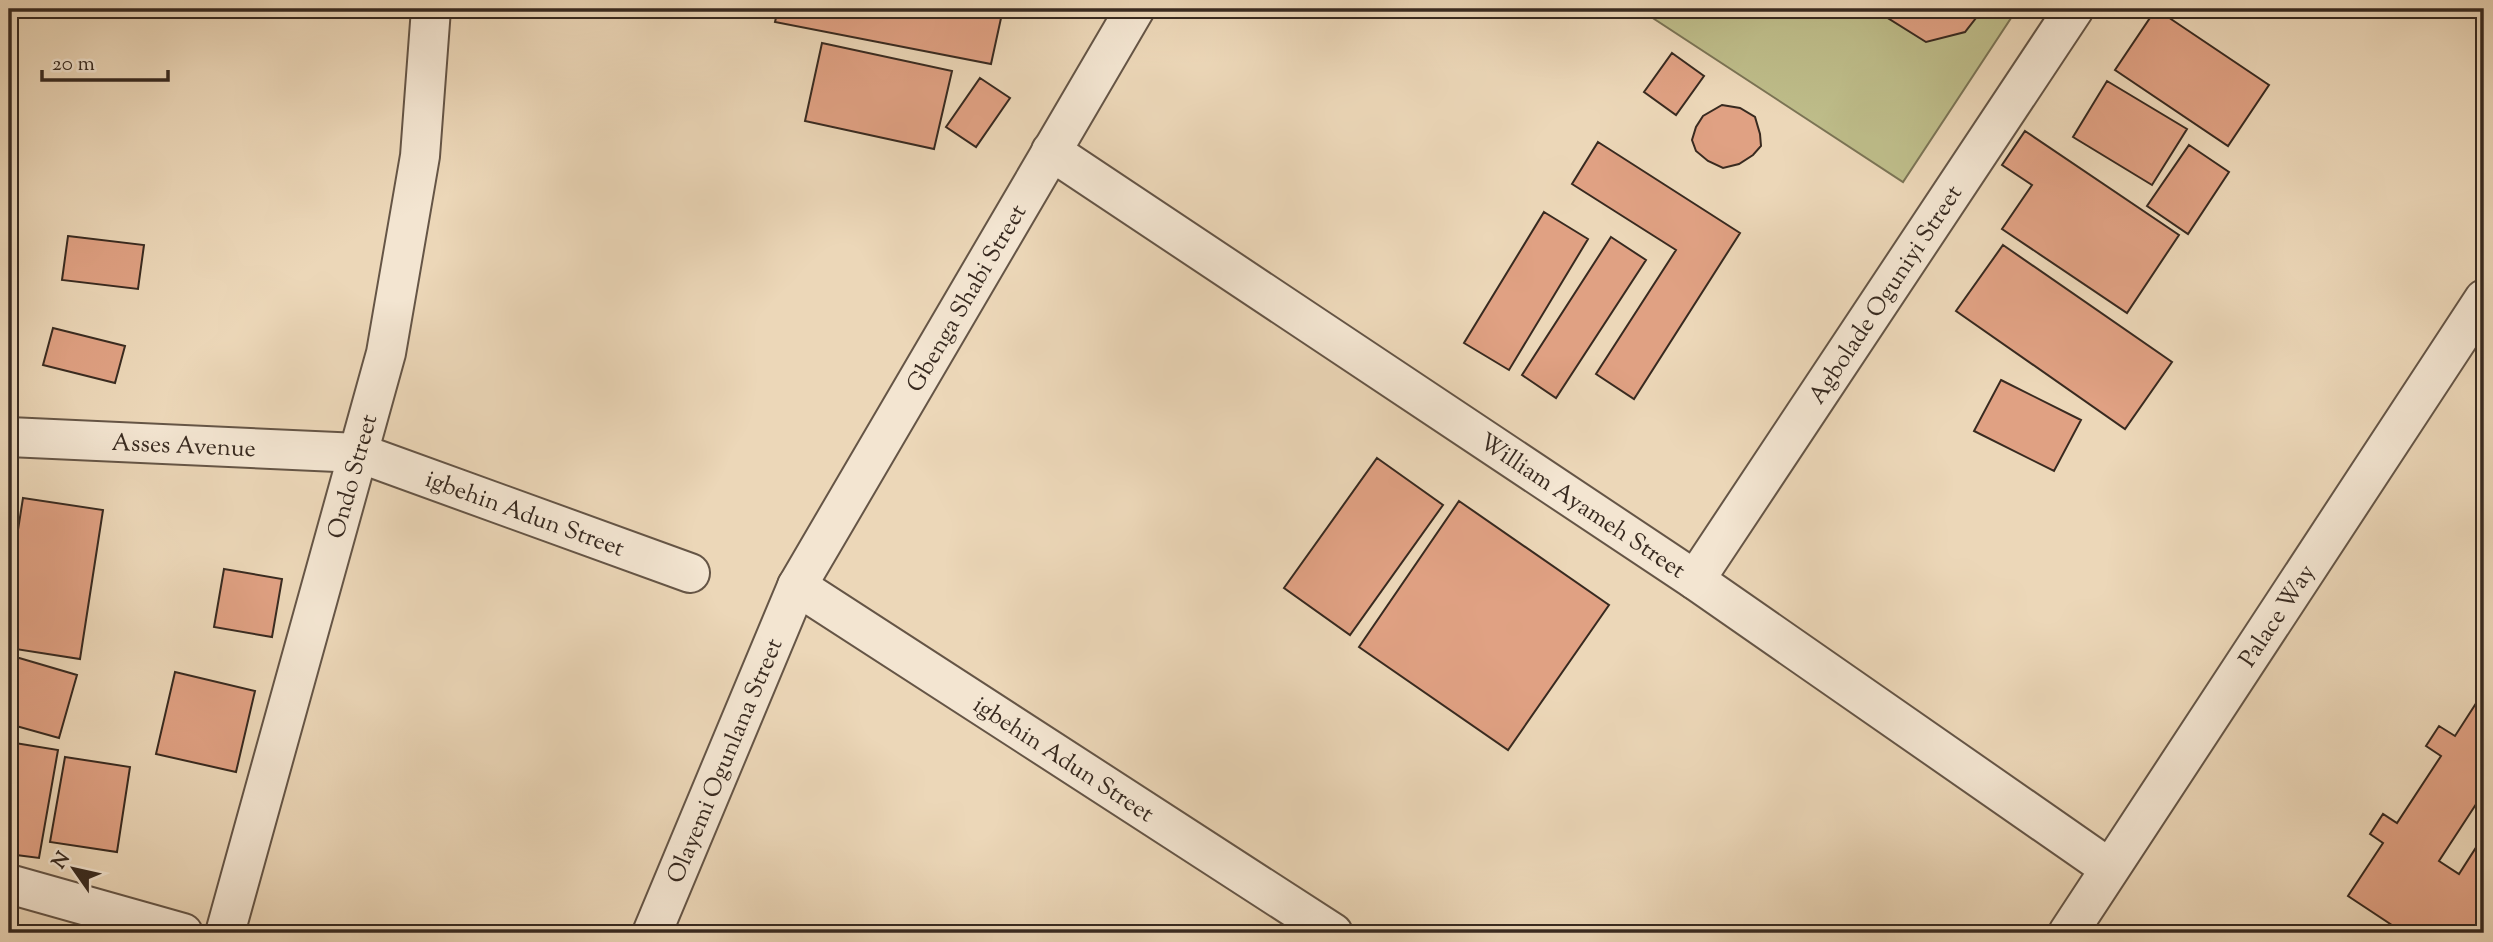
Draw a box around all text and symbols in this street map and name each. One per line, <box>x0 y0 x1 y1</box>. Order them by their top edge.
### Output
scale bar <box>42 38 168 82</box>
text: 20 m <box>52 50 95 80</box>
street label: Agbolade Oguniyi Street <box>1801 179 1971 412</box>
street label: Gbenga Shabi Street <box>899 199 1036 399</box>
street label: Ondo Street <box>320 411 387 543</box>
street label: William Ayameh Street <box>1472 426 1692 588</box>
street label: Asses Avenue <box>111 427 257 467</box>
street label: igbehin Adun Street <box>420 463 629 567</box>
street label: Palace Way <box>2232 558 2324 675</box>
street label: Olayemi Ogunlana Street <box>660 633 792 889</box>
street label: igbehin Adun Street <box>966 689 1160 832</box>
north arrow <box>38 834 108 904</box>
text: N <box>47 847 77 875</box>

